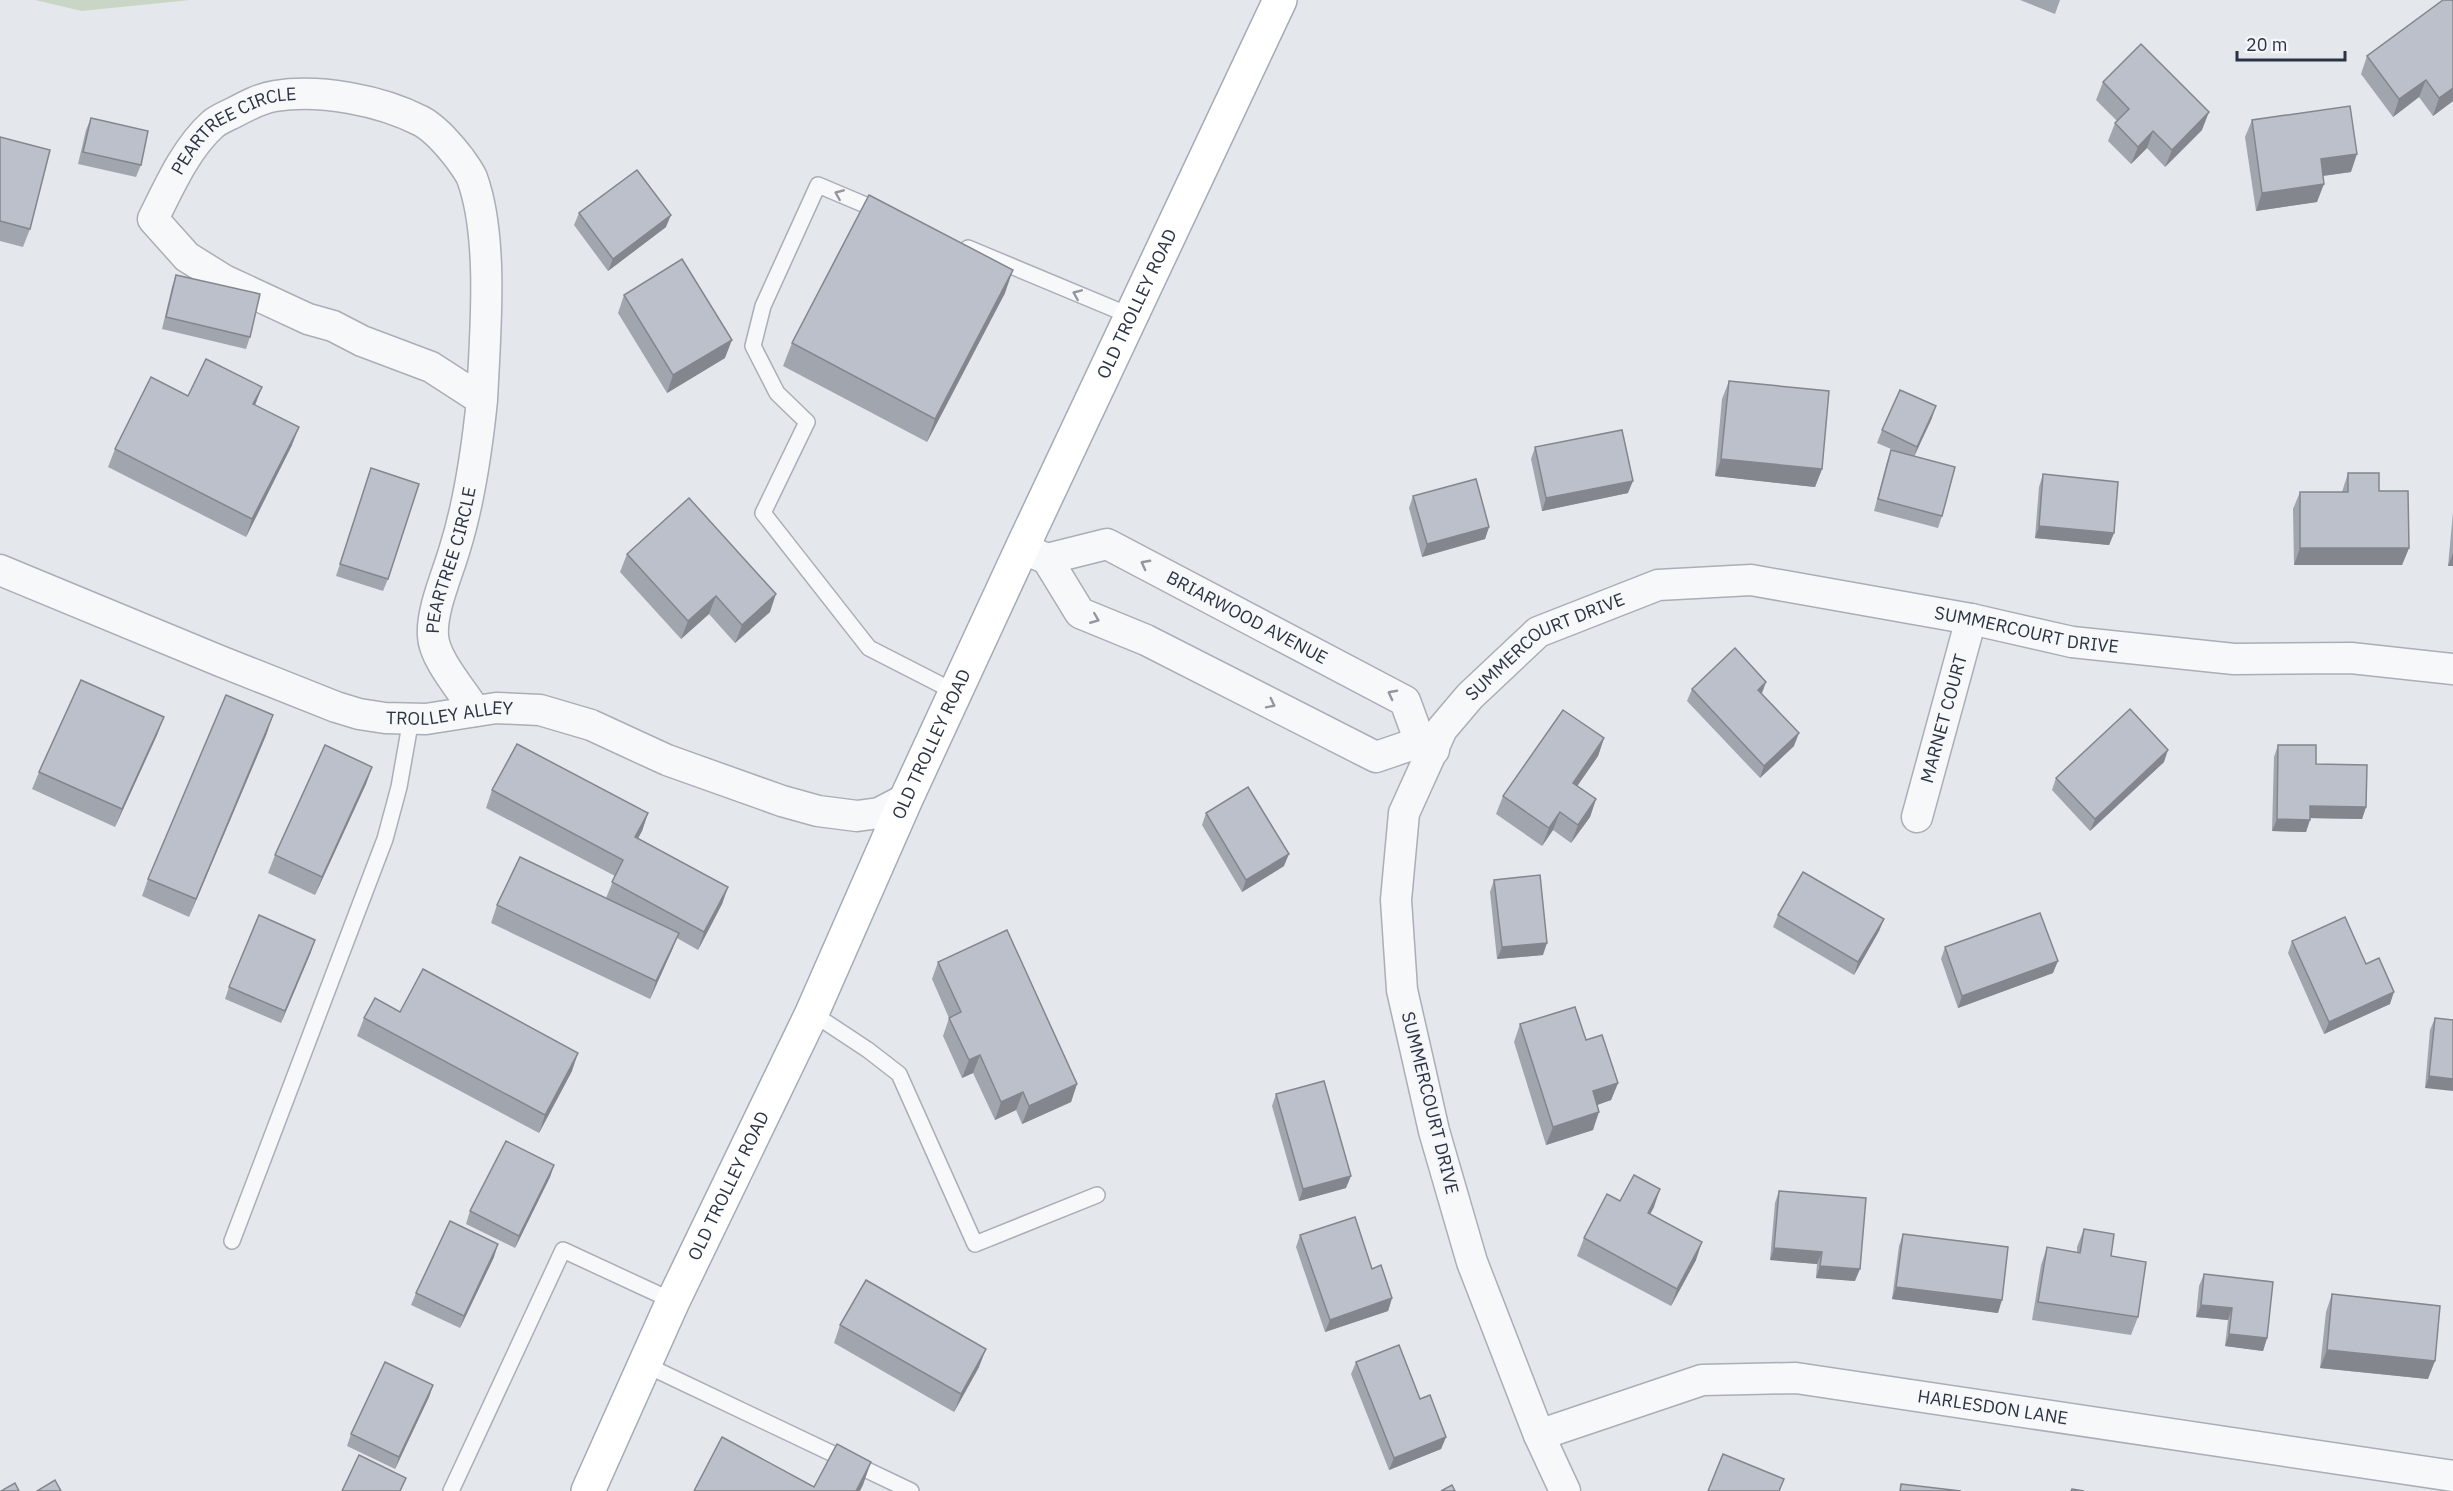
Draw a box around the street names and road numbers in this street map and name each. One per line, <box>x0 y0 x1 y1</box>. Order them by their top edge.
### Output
street label: PEARTREE CIRCLE <box>166 82 297 179</box>
street label: OLD TROLLEY ROAD <box>1091 225 1182 382</box>
street label: PEARTREE CIRCLE <box>421 485 481 634</box>
street label: BRIARWOOD AVENUE <box>1163 565 1332 669</box>
street label: SUMMERCOURT DRIVE <box>1460 587 1628 705</box>
street label: SUMMERCOURT DRIVE <box>1933 601 2120 658</box>
street label: MARNET COURT <box>1915 651 1972 786</box>
street label: OLD TROLLEY ROAD <box>886 665 976 823</box>
street label: TROLLEY ALLEY <box>386 696 514 730</box>
street label: SUMMERCOURT DRIVE <box>1397 1009 1464 1197</box>
street label: OLD TROLLEY ROAD <box>682 1107 774 1264</box>
street label: HARLESDON LANE <box>1916 1384 2070 1429</box>

